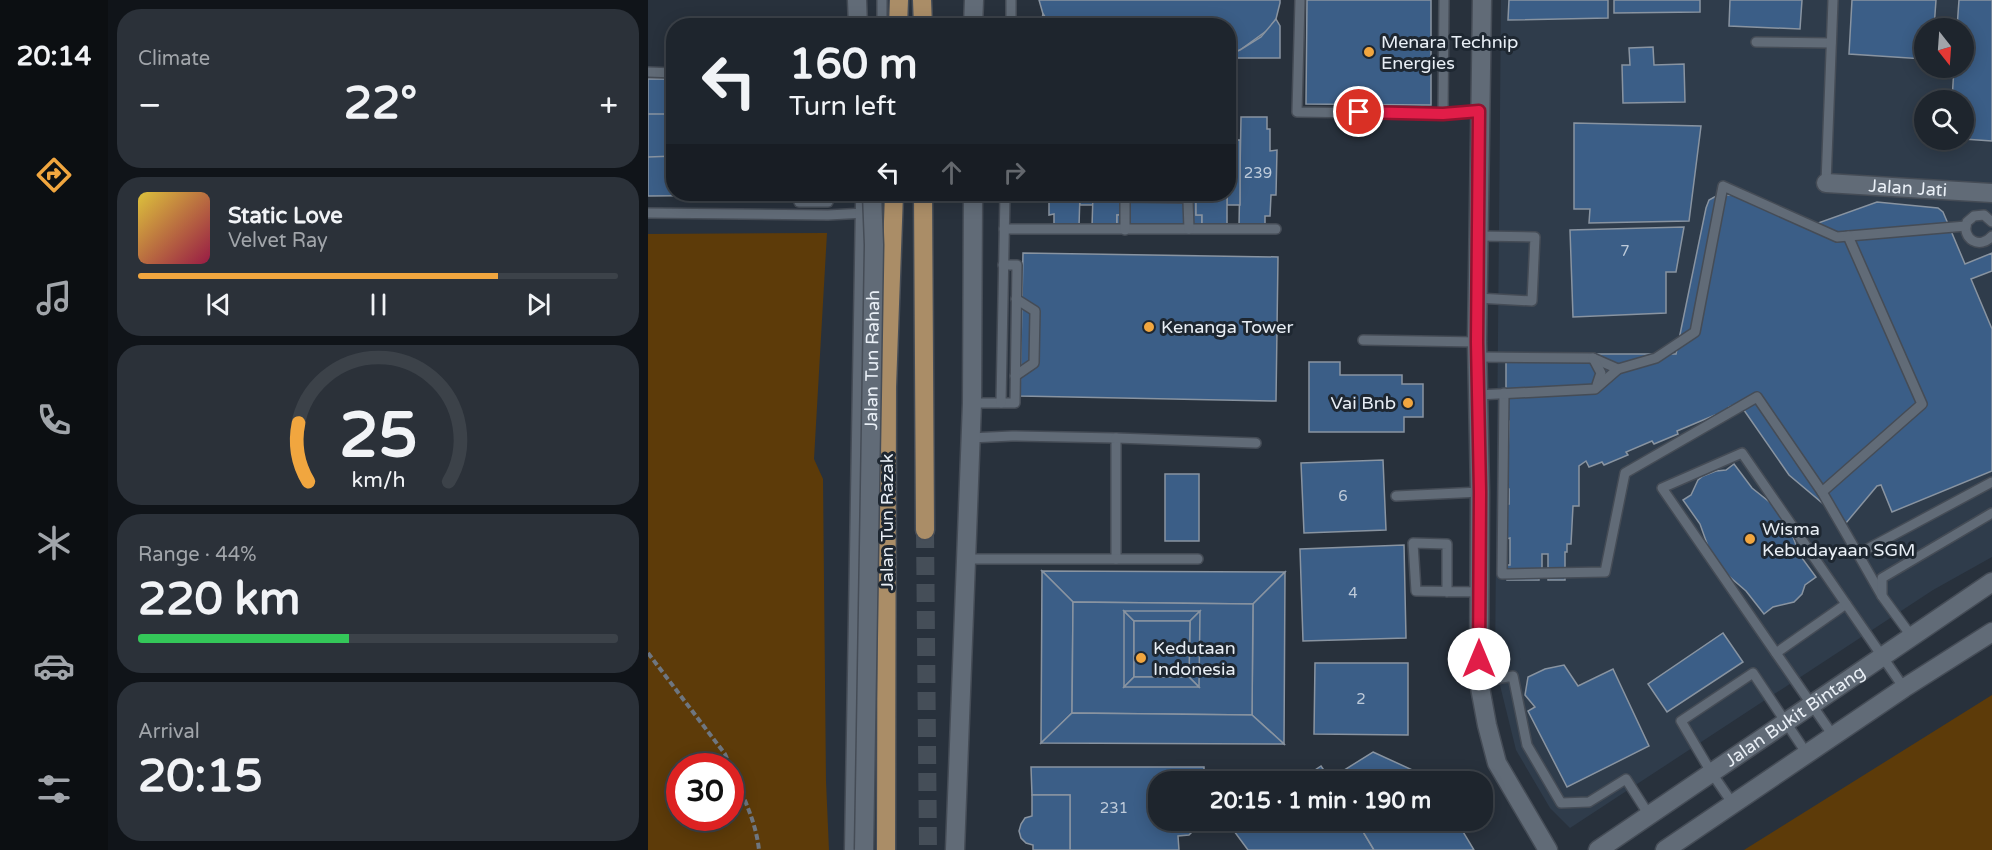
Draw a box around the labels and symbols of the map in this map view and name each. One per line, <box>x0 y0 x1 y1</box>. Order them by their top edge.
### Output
north arrow <box>1914 18 1974 78</box>
place label: Menara Technip Energies <box>1381 31 1518 74</box>
marker: Menara Technip Energies <box>1362 45 1376 59</box>
pin <box>1333 86 1384 137</box>
house number: 239 <box>1244 164 1272 182</box>
street label: Jalan Jati <box>1868 175 1948 201</box>
house number: 7 <box>1620 242 1630 260</box>
street label: Jalan Tun Rahah <box>860 290 884 430</box>
place label: Kenanga Tower <box>1161 316 1293 338</box>
marker: Kenanga Tower <box>1142 320 1156 334</box>
place label: Vai Bnb <box>1331 392 1396 414</box>
marker: Vai Bnb <box>1401 396 1415 410</box>
street label: Jalan Tun Razak <box>876 453 898 591</box>
house number: 6 <box>1338 487 1348 505</box>
place label: Wisma Kebudayaan SGM <box>1762 518 1915 561</box>
marker: Wisma Kebudayaan SGM <box>1743 532 1757 546</box>
house number: 4 <box>1348 584 1358 602</box>
position arrow <box>1447 627 1511 691</box>
place label: Kedutaan Indonesia <box>1153 637 1236 680</box>
marker: Kedutaan Indonesia <box>1134 651 1148 665</box>
street label: Jalan Bukit Bintang <box>1720 661 1869 772</box>
house number: 2 <box>1356 690 1366 708</box>
speed limit sign: 30 <box>666 753 744 831</box>
house number: 231 <box>1100 799 1128 817</box>

